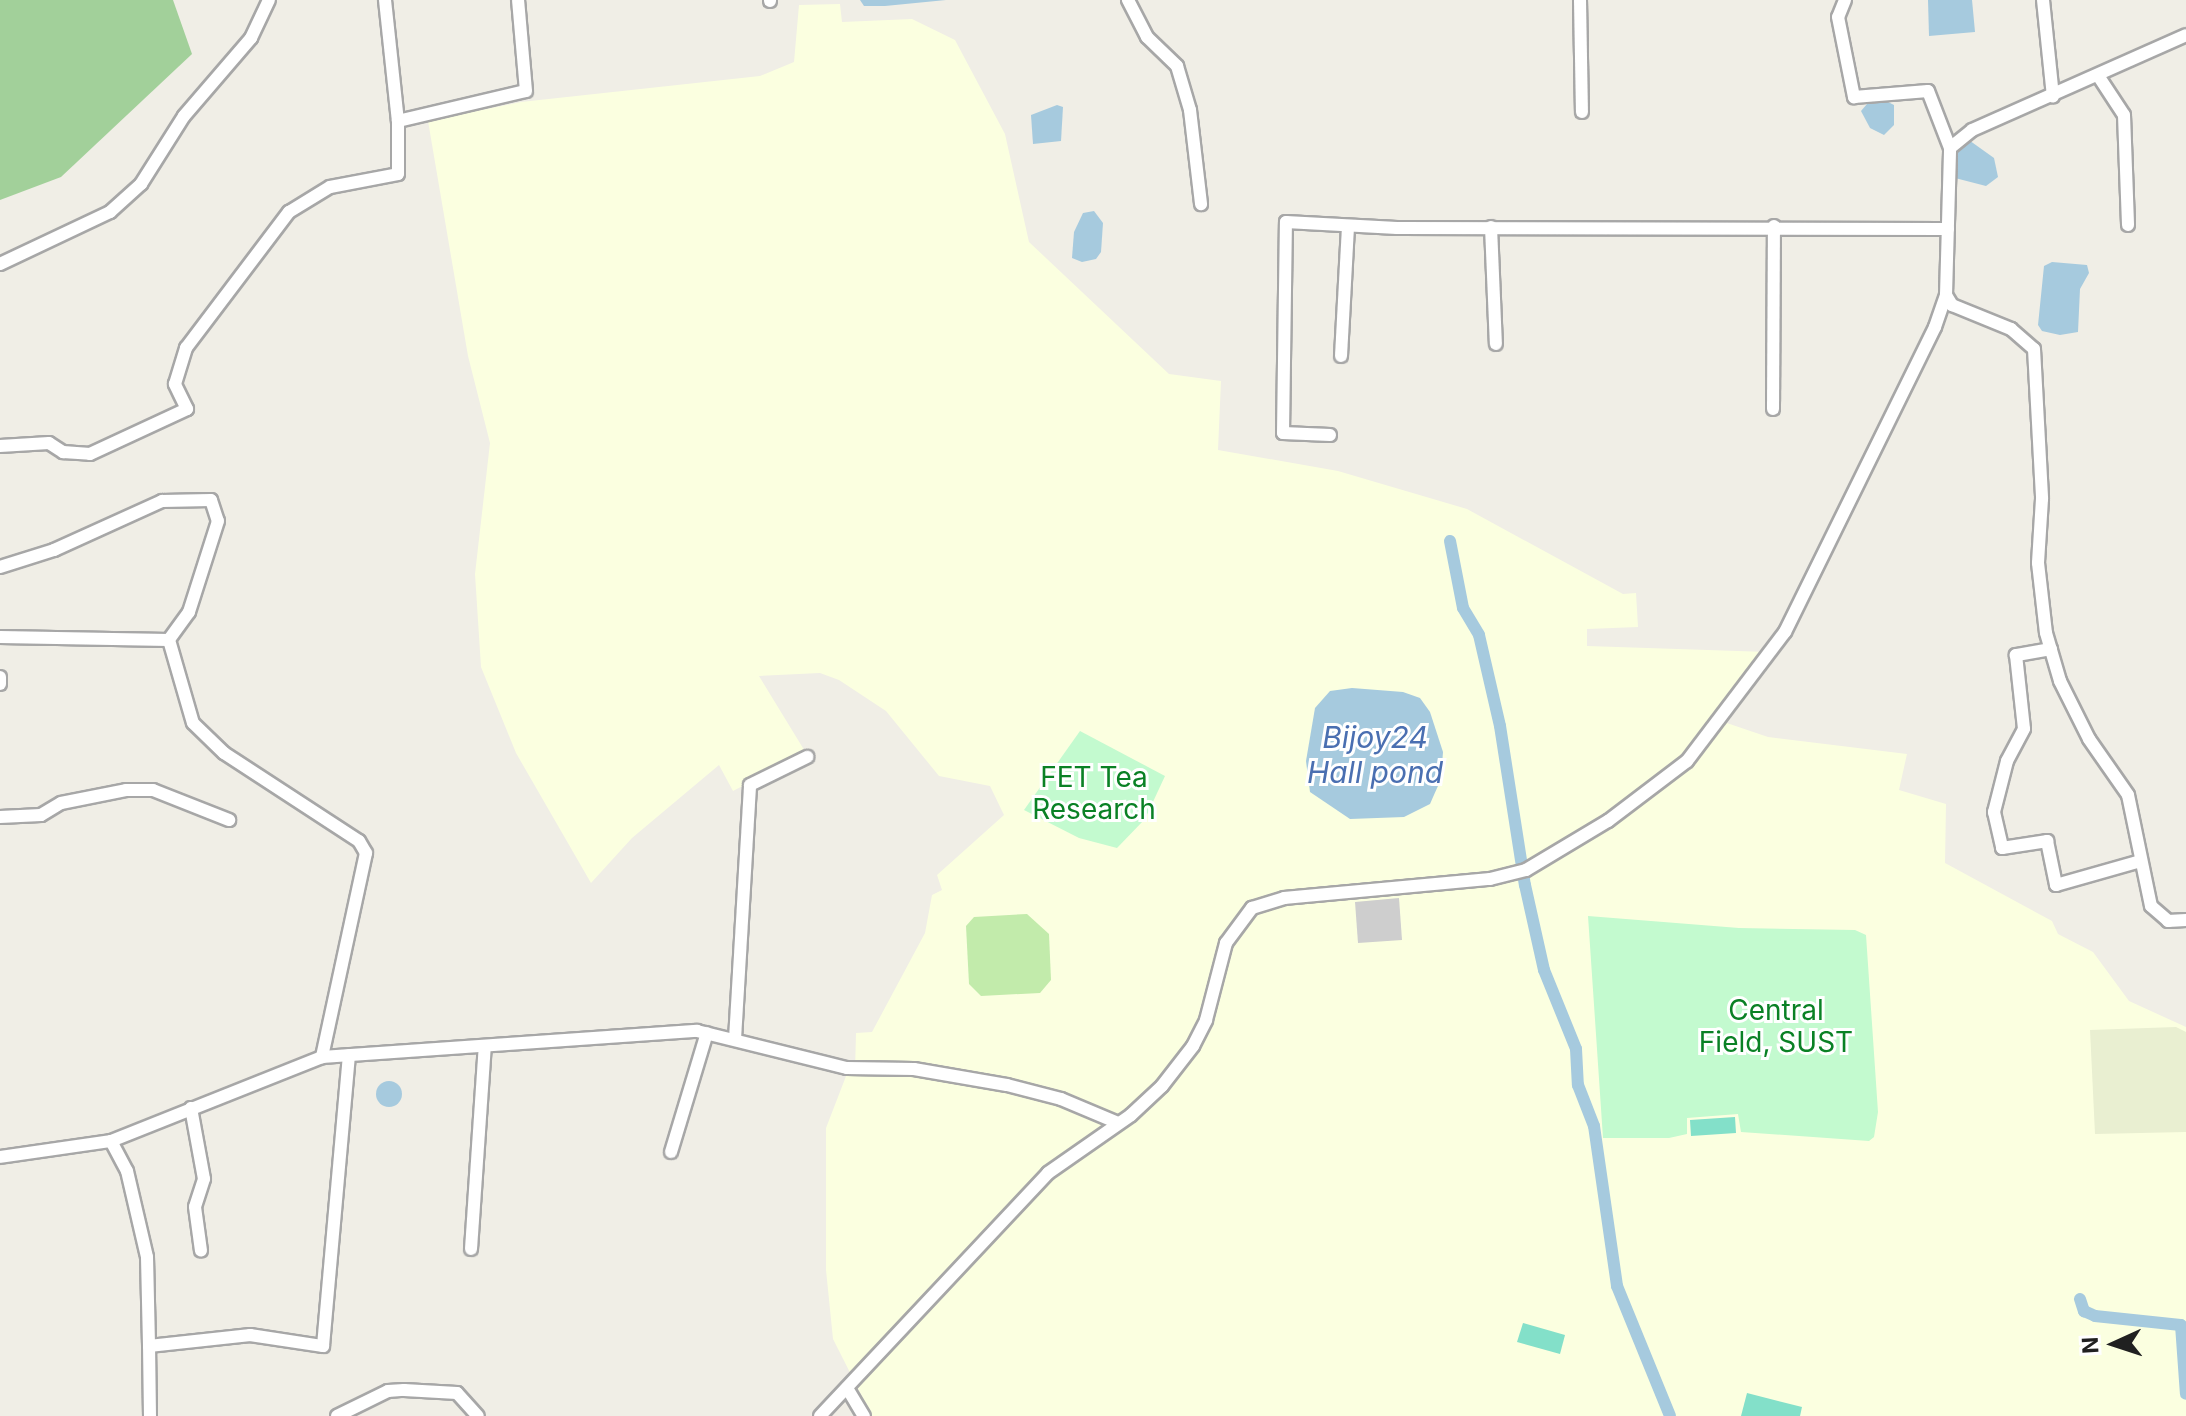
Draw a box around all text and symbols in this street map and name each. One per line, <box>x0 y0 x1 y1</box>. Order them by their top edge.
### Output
water label: Bijoy24 Hall pond <box>1307 719 1443 790</box>
park label: FET Tea Research <box>1032 760 1156 826</box>
park label: Central Field, SUST <box>1699 993 1853 1059</box>
north arrow <box>2074 1304 2154 1384</box>
text: N <box>2077 1336 2103 1354</box>

